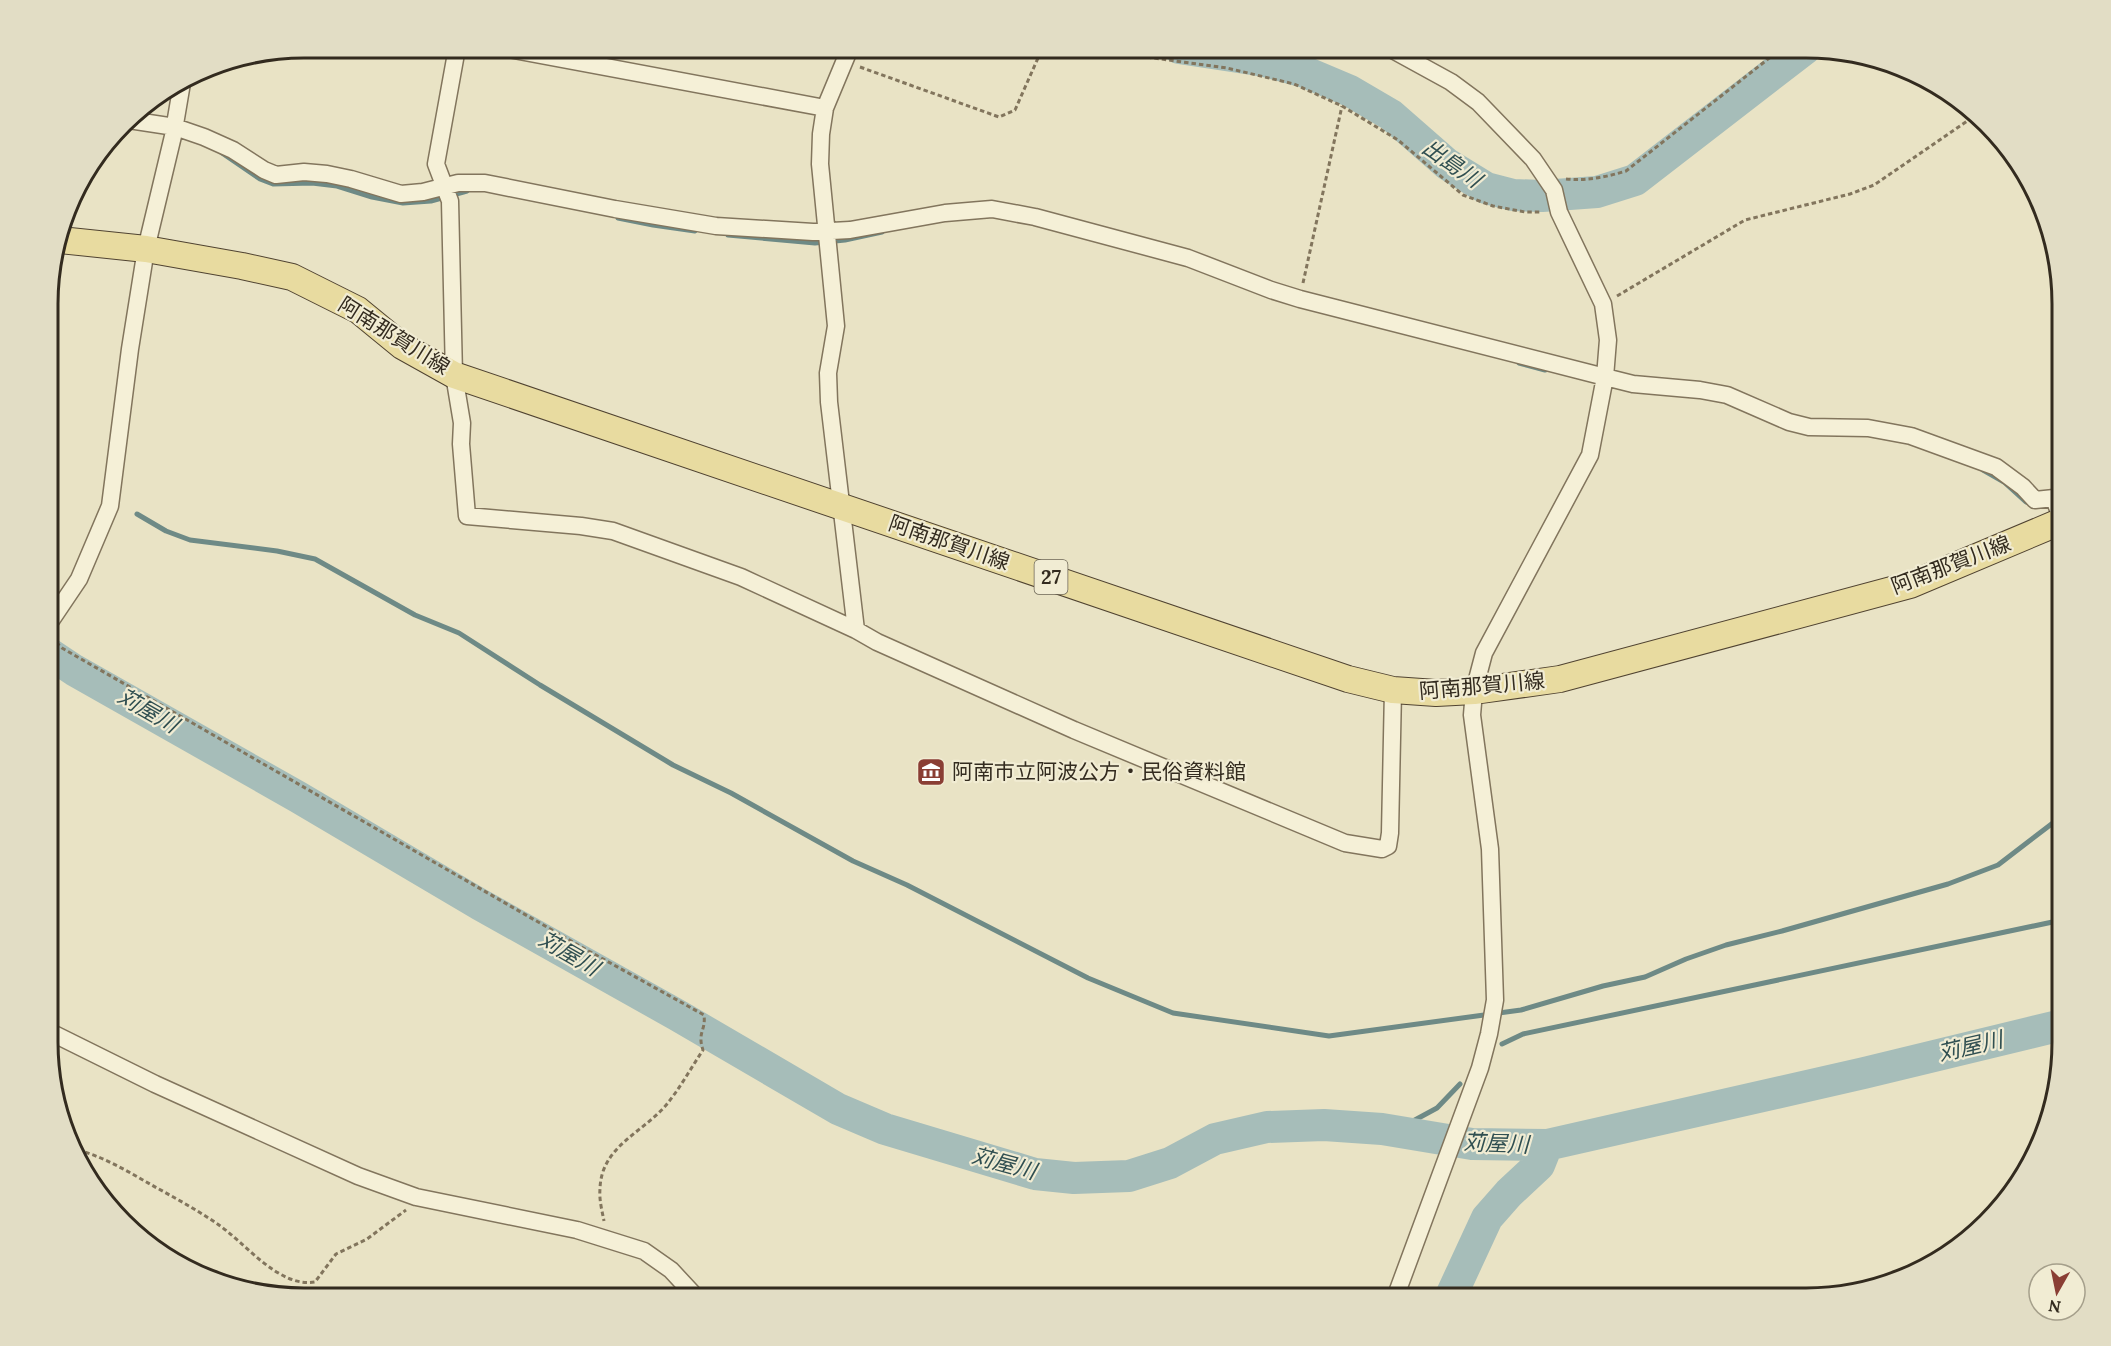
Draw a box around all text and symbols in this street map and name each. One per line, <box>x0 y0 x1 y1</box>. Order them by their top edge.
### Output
water label: 出島川 <box>1417 133 1489 195</box>
street label: 阿南那賀川線 <box>334 291 455 380</box>
street label: 阿南那賀川線 <box>885 509 1013 576</box>
street label: 阿南那賀川線 <box>1887 529 2014 600</box>
road number: 27 <box>1034 560 1068 594</box>
street label: 阿南那賀川線 <box>1418 667 1546 704</box>
water label: 苅屋川 <box>112 681 185 740</box>
museum icon: 阿南市立阿波公方・民俗資料館 <box>915 756 947 788</box>
place label: 阿南市立阿波公方・民俗資料館 <box>952 758 1246 785</box>
water label: 苅屋川 <box>533 924 606 983</box>
water label: 苅屋川 <box>1935 1024 2007 1067</box>
water label: 苅屋川 <box>1463 1128 1531 1158</box>
water label: 苅屋川 <box>968 1141 1041 1186</box>
north arrow <box>2027 1262 2087 1322</box>
text: N <box>2047 1296 2062 1318</box>

